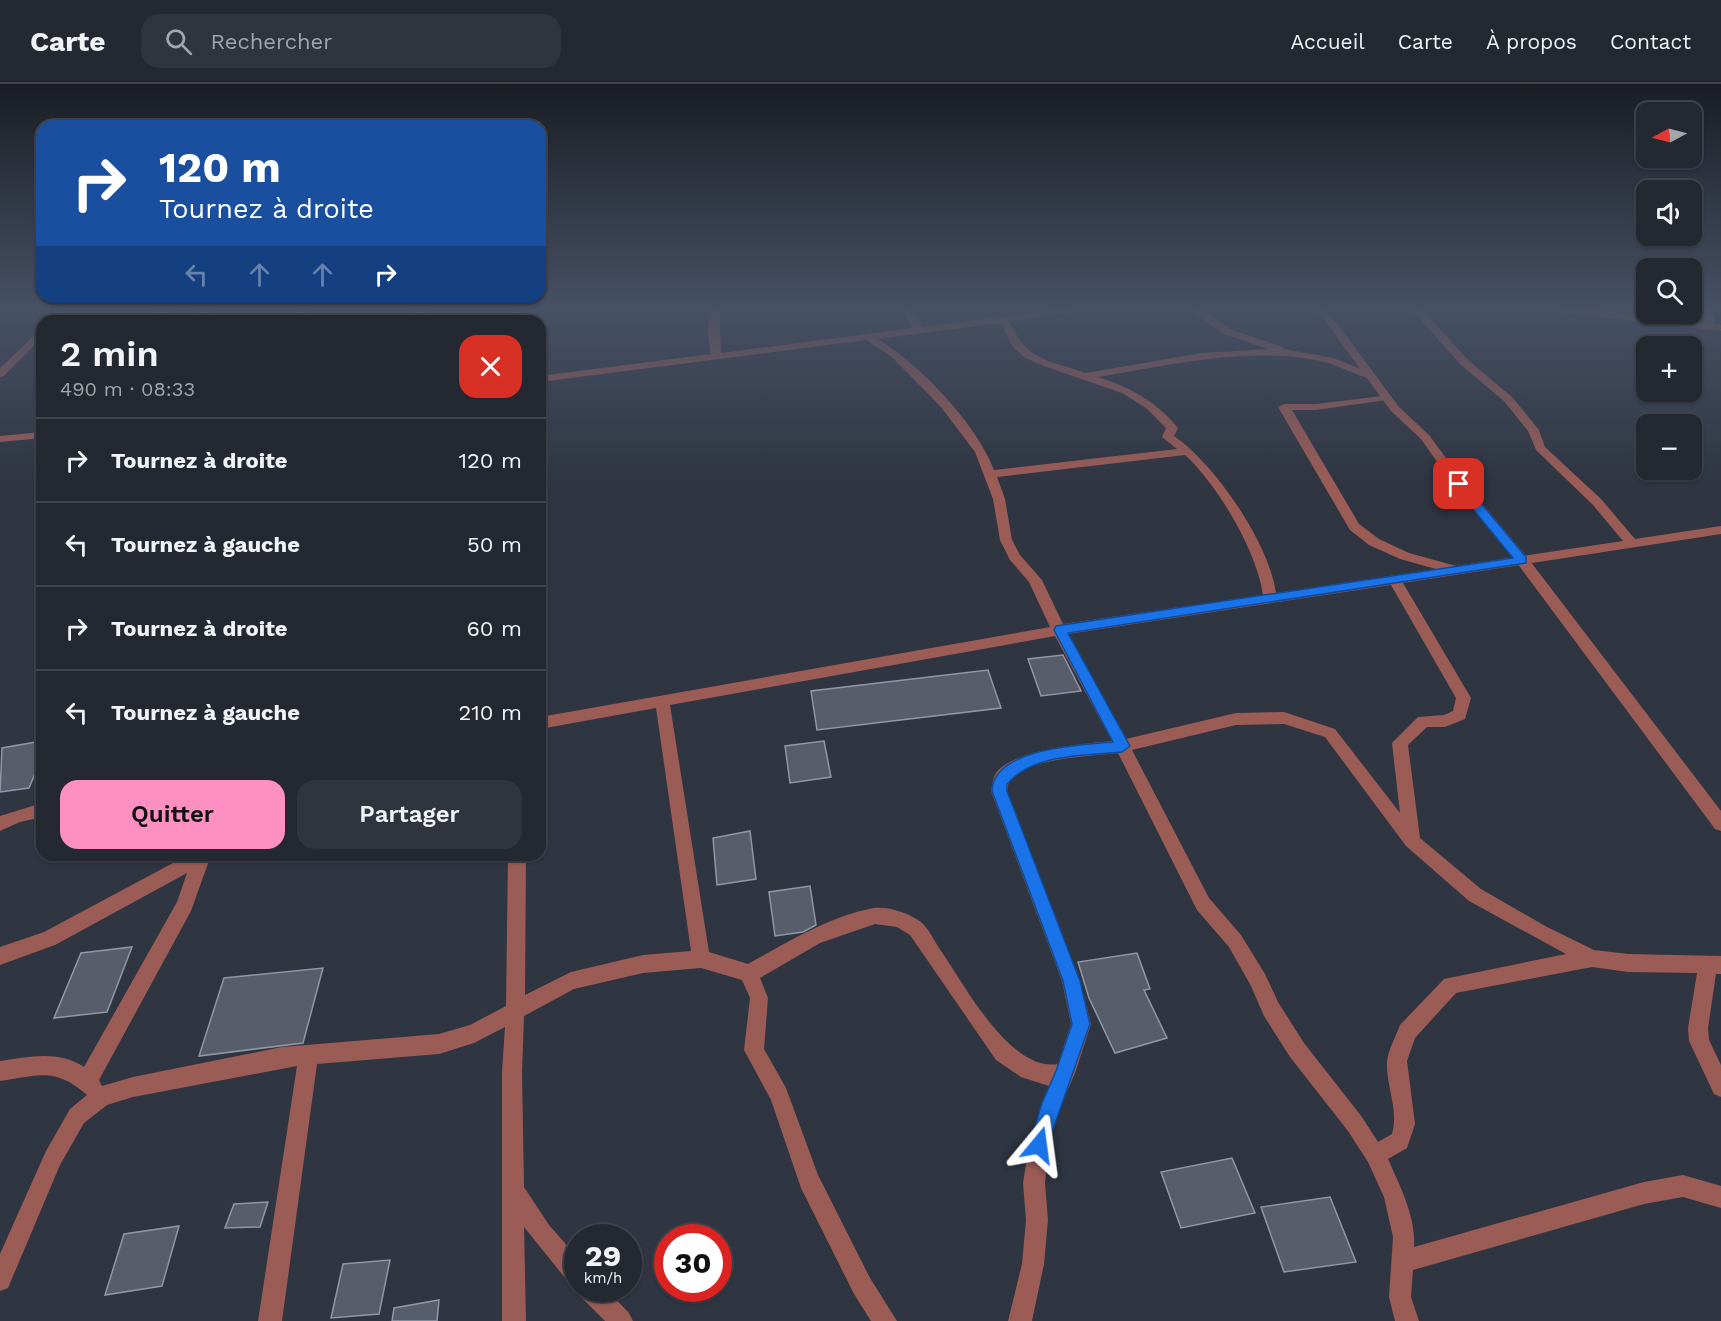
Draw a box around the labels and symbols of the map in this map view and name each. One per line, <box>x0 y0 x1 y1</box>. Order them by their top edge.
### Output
north arrow <box>1636 102 1702 168</box>
pin <box>1433 458 1484 509</box>
position arrow <box>1007 1113 1071 1177</box>
speed limit sign: 30 <box>654 1224 732 1302</box>

